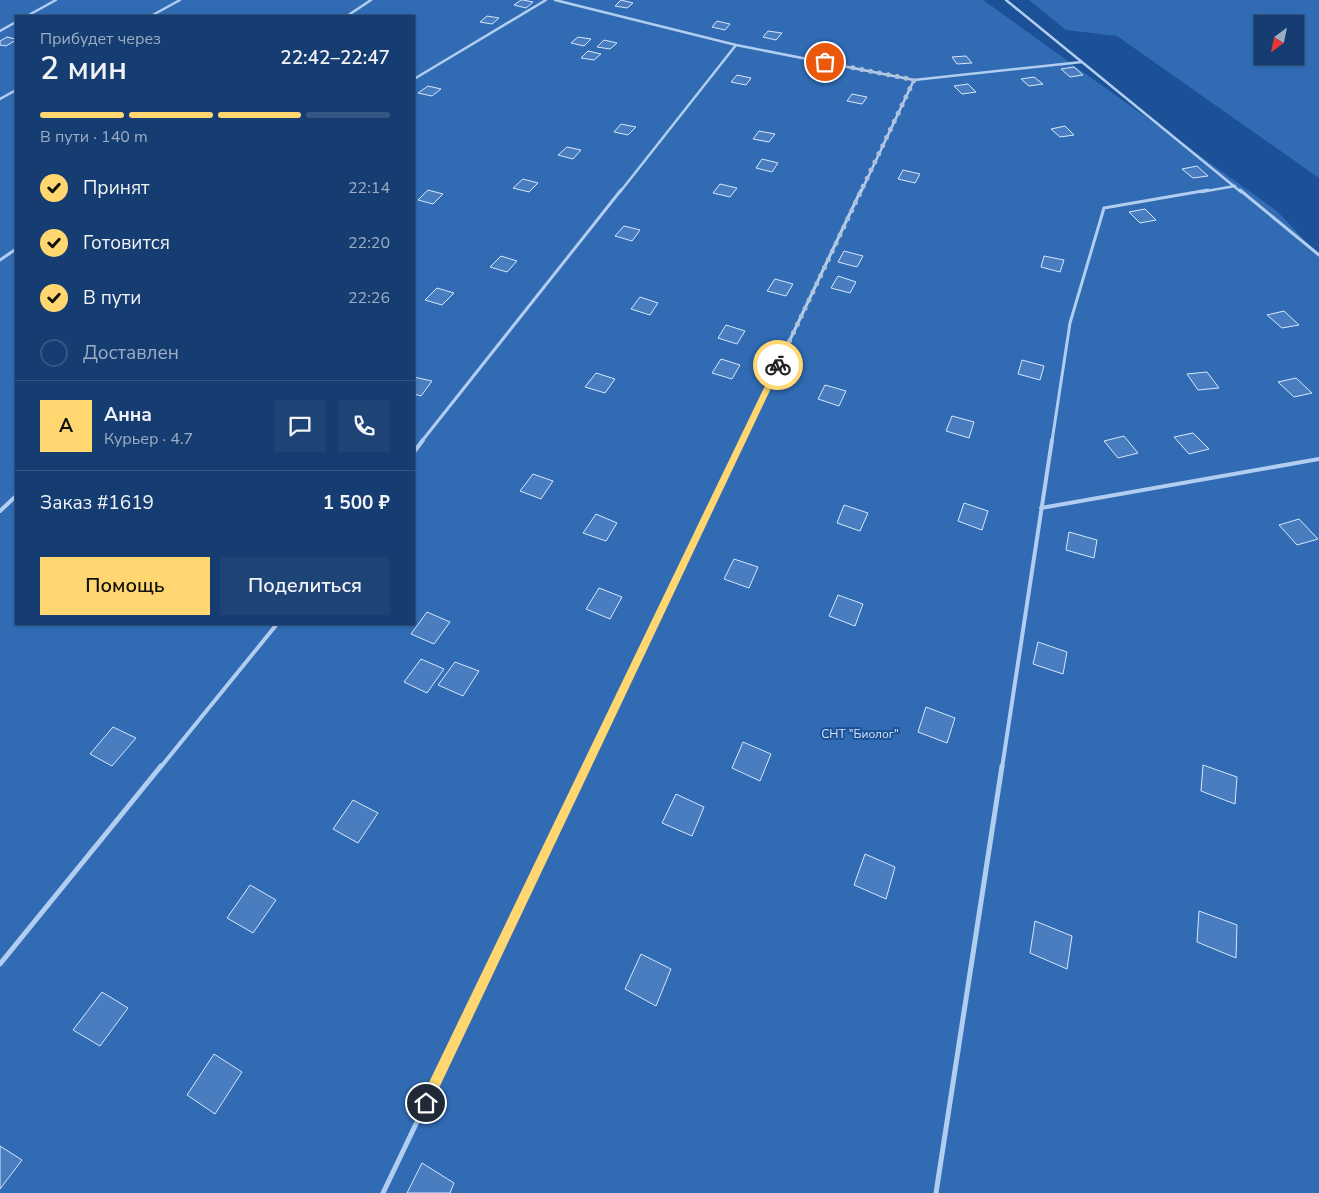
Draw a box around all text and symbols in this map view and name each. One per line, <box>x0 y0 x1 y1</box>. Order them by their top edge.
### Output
north arrow <box>1254 15 1304 65</box>
map controls <box>1254 15 1304 65</box>
text: Прибудет через <box>40 28 161 50</box>
pin <box>804 41 846 83</box>
text: 22:42–22:47 <box>280 45 390 71</box>
text: 2 мин <box>40 47 127 90</box>
icon: bag <box>811 48 839 76</box>
text: В пути · 140 m <box>40 126 148 148</box>
icon: check <box>40 174 68 202</box>
text: Принят <box>83 175 150 201</box>
text: 22:14 <box>348 177 390 199</box>
icon: check <box>40 229 68 257</box>
text: Готовится <box>83 230 170 256</box>
text: 22:20 <box>348 232 390 254</box>
icon: check <box>40 284 68 312</box>
text: В пути <box>83 285 141 311</box>
text: 22:26 <box>348 287 390 309</box>
text: Доставлен <box>83 340 179 366</box>
courier <box>753 340 803 390</box>
icon: bike <box>764 351 792 379</box>
button: chat <box>274 400 326 452</box>
button: phone <box>338 400 390 452</box>
text: Анна <box>104 402 152 428</box>
text: А <box>59 413 73 439</box>
text: Курьер · 4.7 <box>104 428 193 450</box>
text: Заказ #1619 <box>40 490 154 516</box>
text: 1 500 ₽ <box>323 490 390 516</box>
button: Помощь <box>40 557 210 615</box>
button: Поделиться <box>220 557 390 615</box>
park label: СНТ "Биолог" <box>821 726 899 742</box>
pin <box>405 1082 447 1124</box>
icon: home <box>412 1089 440 1117</box>

